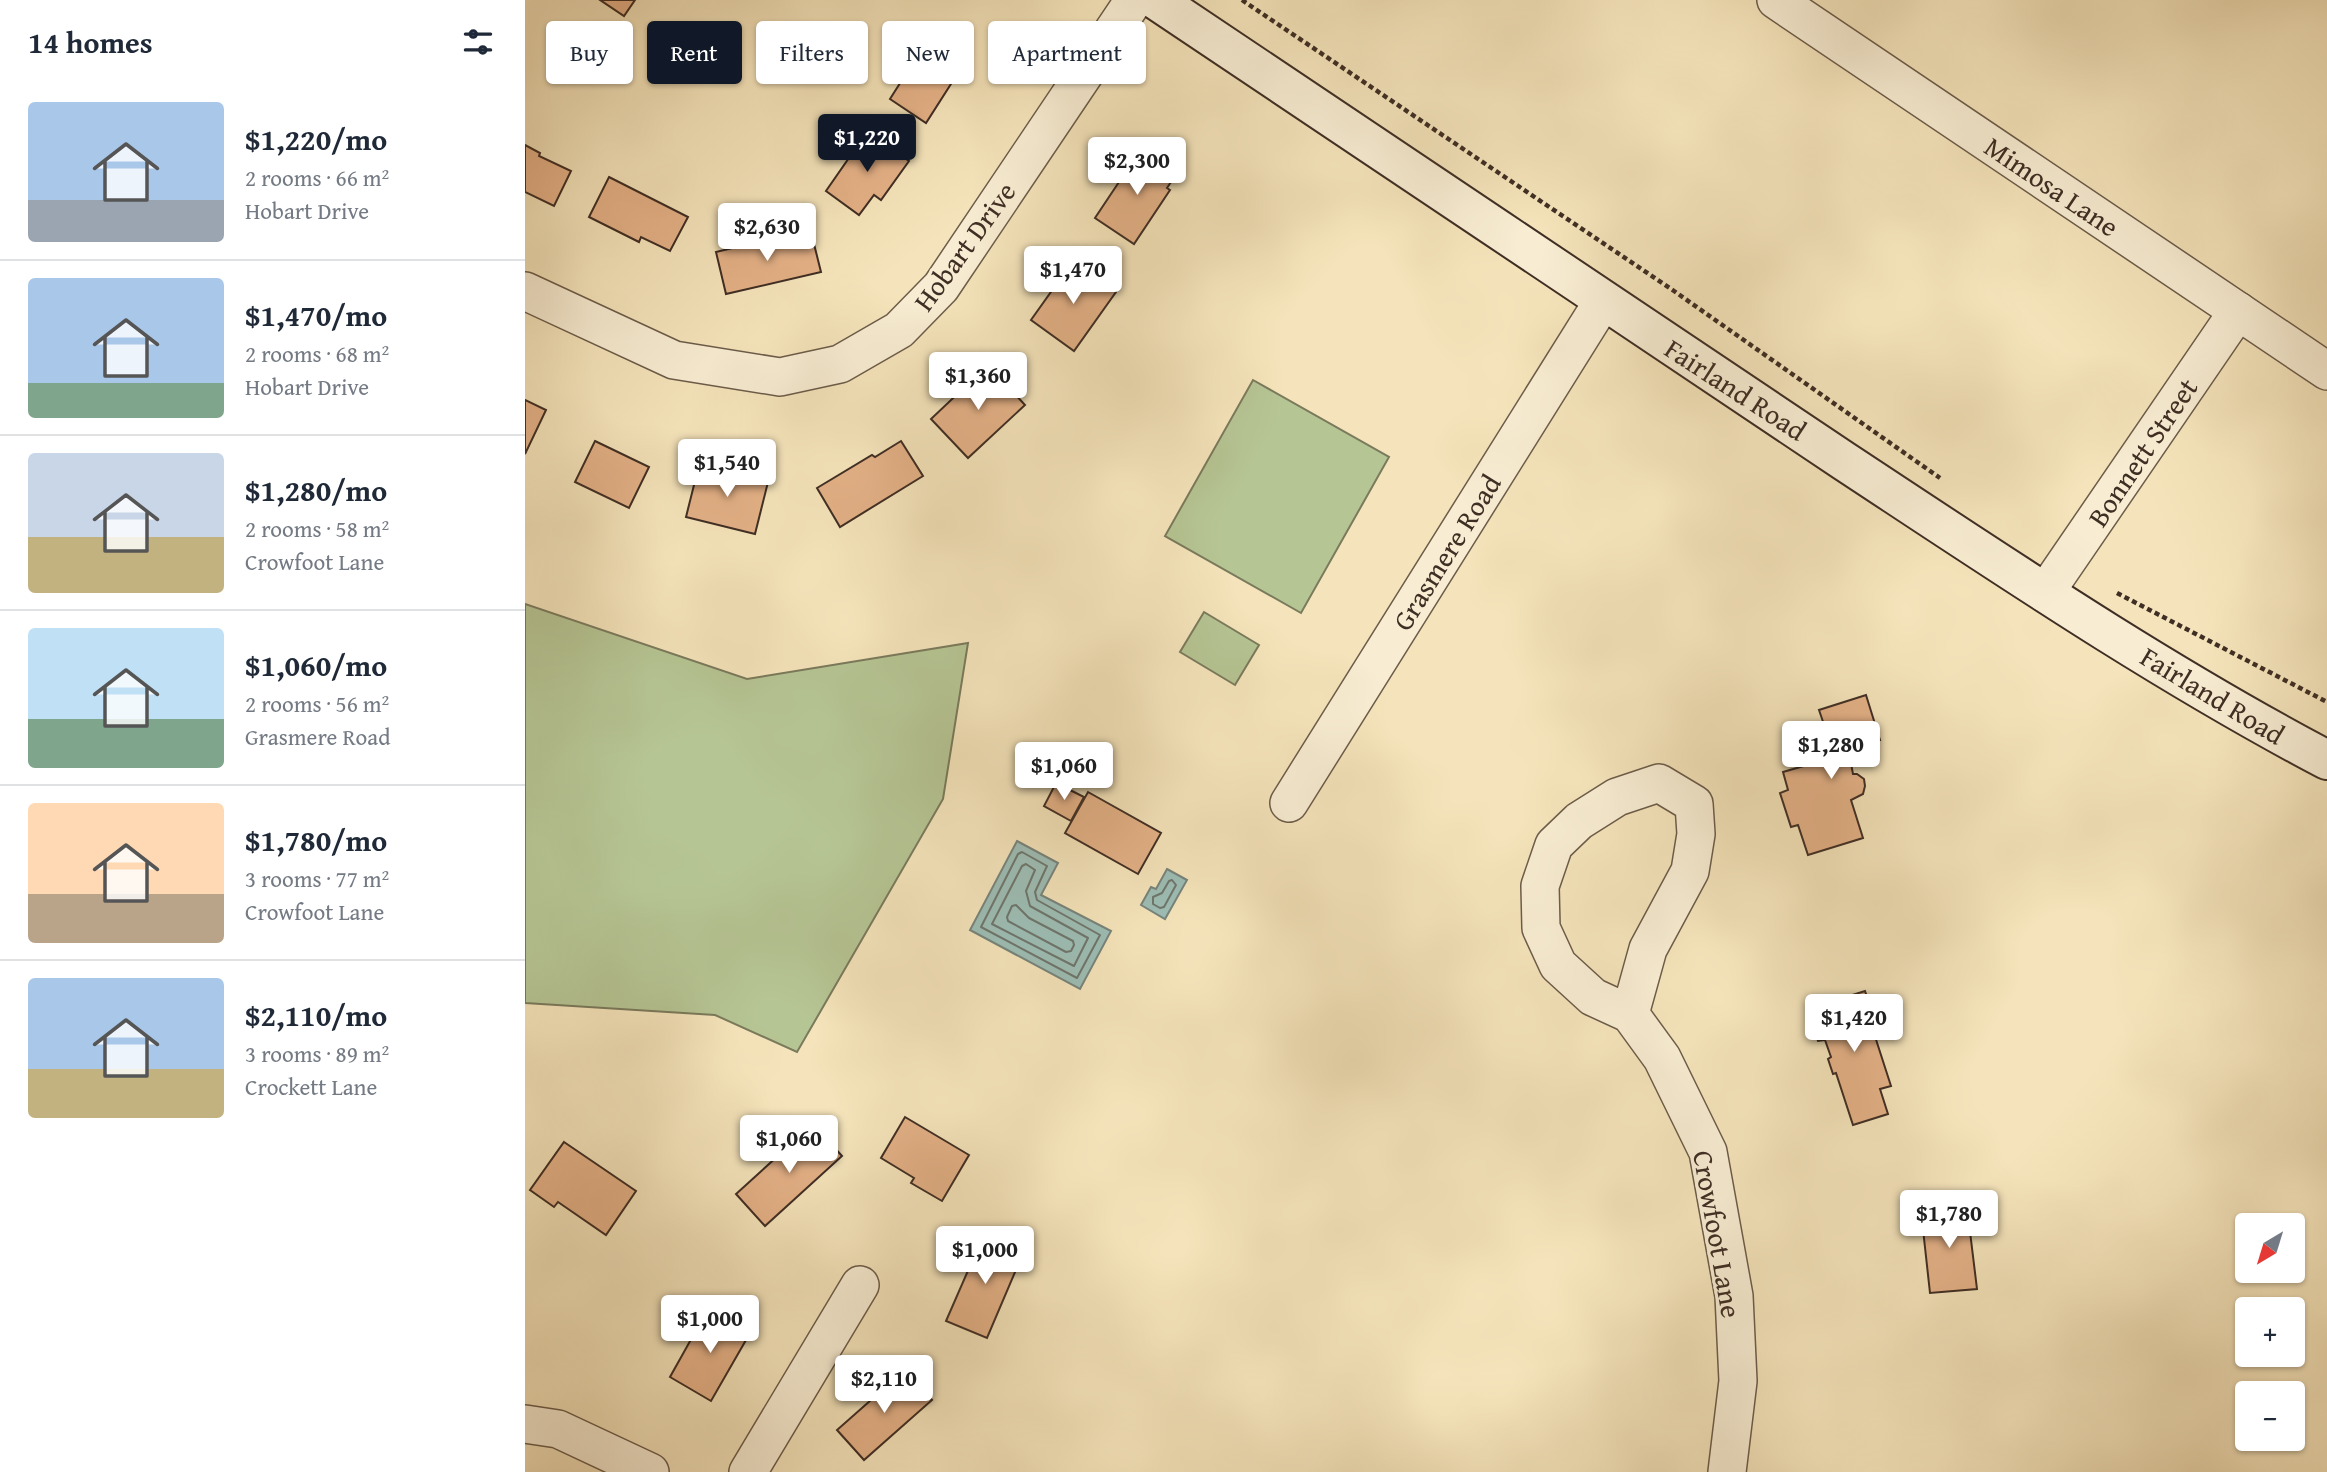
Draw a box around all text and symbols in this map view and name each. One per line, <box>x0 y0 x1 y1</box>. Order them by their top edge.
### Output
text: 14 homes <box>28 20 153 64</box>
chip: Buy <box>546 21 633 84</box>
chip: Rent <box>647 21 742 84</box>
chip: Filters <box>756 21 868 84</box>
chip: New <box>882 21 974 84</box>
chip: Apartment <box>988 21 1146 84</box>
icon: filters <box>459 23 497 61</box>
pin: $1,220 <box>810 114 924 174</box>
text: $1,220/mo <box>245 117 387 161</box>
text: $1,220 <box>834 120 900 153</box>
street label: Mimosa Lane <box>1977 126 2127 246</box>
icon: home <box>84 130 168 214</box>
pin: $2,300 <box>1080 138 1194 197</box>
text: $2,300 <box>1104 143 1170 176</box>
text: 2 rooms · 66 m² <box>245 161 389 194</box>
street label: Hobart Drive <box>903 173 1025 319</box>
text: Hobart Drive <box>245 194 369 227</box>
pin: $2,630 <box>710 204 824 263</box>
text: $2,630 <box>734 209 800 242</box>
pin: $1,470 <box>1016 246 1130 306</box>
text: $1,470 <box>1040 252 1106 285</box>
text: $1,470/mo <box>245 293 387 337</box>
icon: home <box>84 306 168 390</box>
street label: Fairland Road <box>1657 328 1815 450</box>
text: 2 rooms · 68 m² <box>245 337 389 370</box>
pin: $1,360 <box>921 352 1035 412</box>
text: $1,360 <box>945 358 1011 391</box>
street label: Bonnett Street <box>2077 369 2207 535</box>
text: Hobart Drive <box>245 370 369 403</box>
pin: $1,540 <box>670 440 784 499</box>
text: $1,540 <box>694 445 760 478</box>
street label: Grasmere Road <box>1382 466 1510 638</box>
text: $1,280/mo <box>245 468 387 512</box>
icon: home <box>84 481 168 565</box>
text: 2 rooms · 58 m² <box>245 512 389 545</box>
text: Crowfoot Lane <box>245 545 384 578</box>
street label: Fairland Road <box>2133 636 2293 754</box>
text: $1,060/mo <box>245 643 387 687</box>
icon: home <box>84 656 168 740</box>
text: 2 rooms · 56 m² <box>245 687 389 720</box>
text: Grasmere Road <box>245 720 391 753</box>
pin: $1,280 <box>1774 722 1888 781</box>
text: $1,280 <box>1798 727 1864 760</box>
pin: $1,060 <box>1007 742 1121 802</box>
text: $1,060 <box>1031 748 1097 781</box>
text: $1,780/mo <box>245 818 387 862</box>
icon: home <box>84 831 168 915</box>
text: 3 rooms · 77 m² <box>245 862 389 895</box>
text: Crowfoot Lane <box>245 895 384 928</box>
text: $2,110/mo <box>245 993 387 1037</box>
pin: $1,420 <box>1797 995 1911 1054</box>
text: $1,420 <box>1821 1000 1887 1033</box>
icon: home <box>84 1006 168 1090</box>
text: 3 rooms · 89 m² <box>245 1037 389 1070</box>
text: Crockett Lane <box>245 1070 377 1103</box>
pin: $1,060 <box>732 1116 846 1175</box>
text: $1,060 <box>756 1121 822 1154</box>
street label: Crowfoot Lane <box>1683 1147 1753 1321</box>
pin: $1,780 <box>1892 1190 2006 1250</box>
text: $1,780 <box>1916 1196 1982 1229</box>
north arrow <box>2235 1213 2305 1283</box>
map controls <box>2235 1213 2305 1451</box>
pin: $1,000 <box>928 1226 1042 1286</box>
text: $1,000 <box>952 1232 1018 1265</box>
pin: $1,000 <box>653 1296 767 1355</box>
button: + <box>2235 1297 2305 1367</box>
text: $1,000 <box>677 1301 743 1334</box>
pin: $2,110 <box>827 1356 941 1415</box>
text: $2,110 <box>851 1361 917 1394</box>
button: − <box>2235 1381 2305 1451</box>

